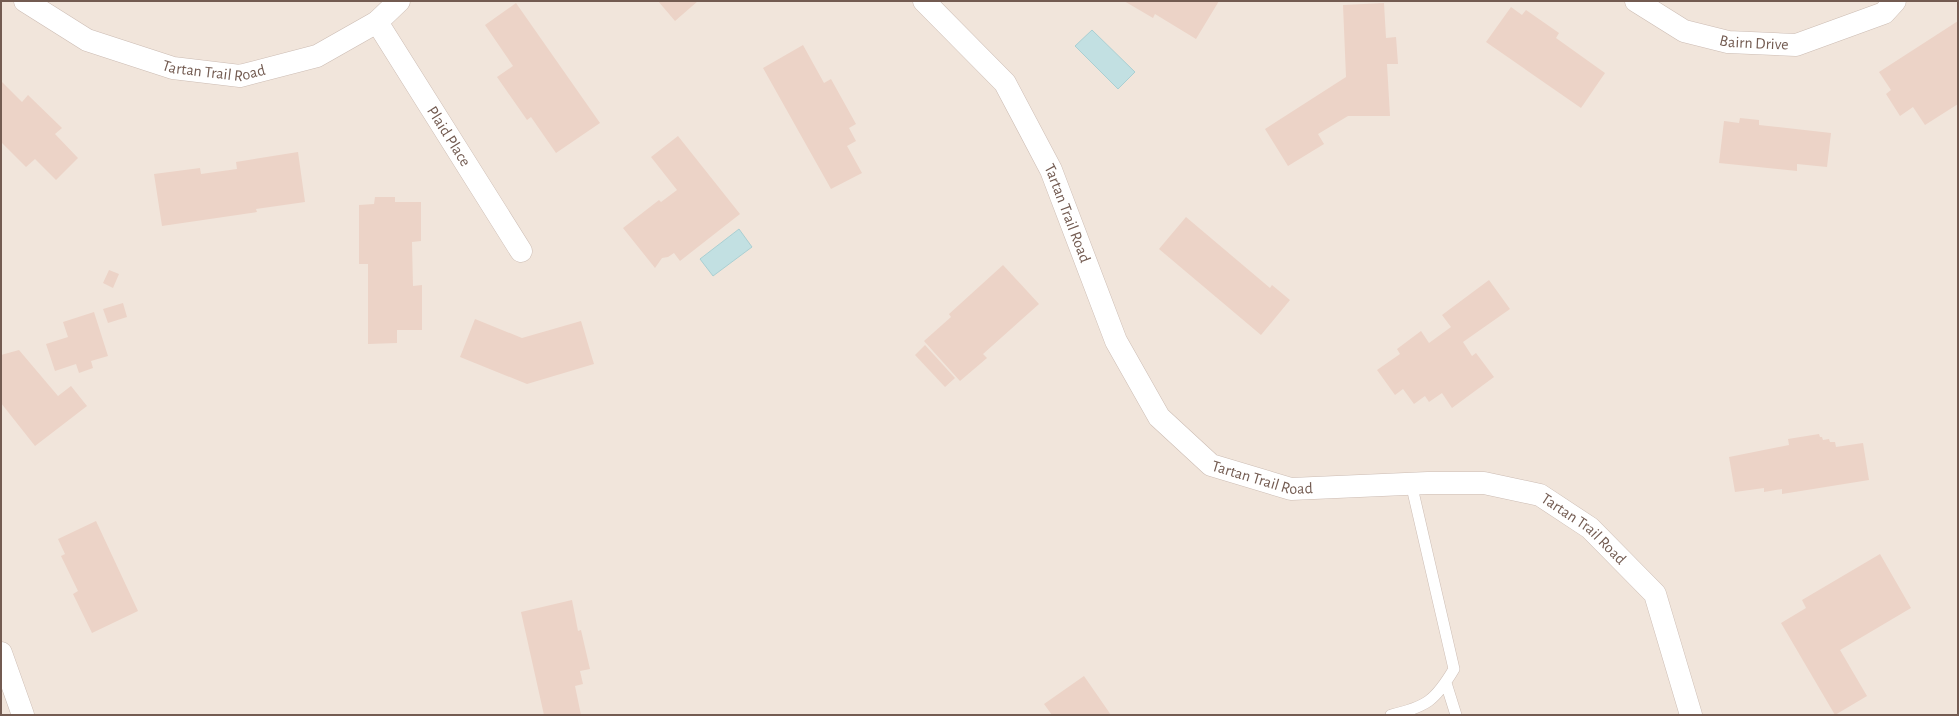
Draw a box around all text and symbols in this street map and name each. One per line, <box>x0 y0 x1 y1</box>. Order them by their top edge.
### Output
street label: Bairn Drive <box>1718 32 1789 53</box>
street label: Tartan Trail Road <box>160 57 267 84</box>
street label: Plaid Place <box>424 103 474 169</box>
street label: Tartan Trail Road <box>1041 161 1093 265</box>
street label: Tartan Trail Road <box>1210 458 1313 497</box>
street label: Tartan Trail Road <box>1538 490 1629 567</box>

